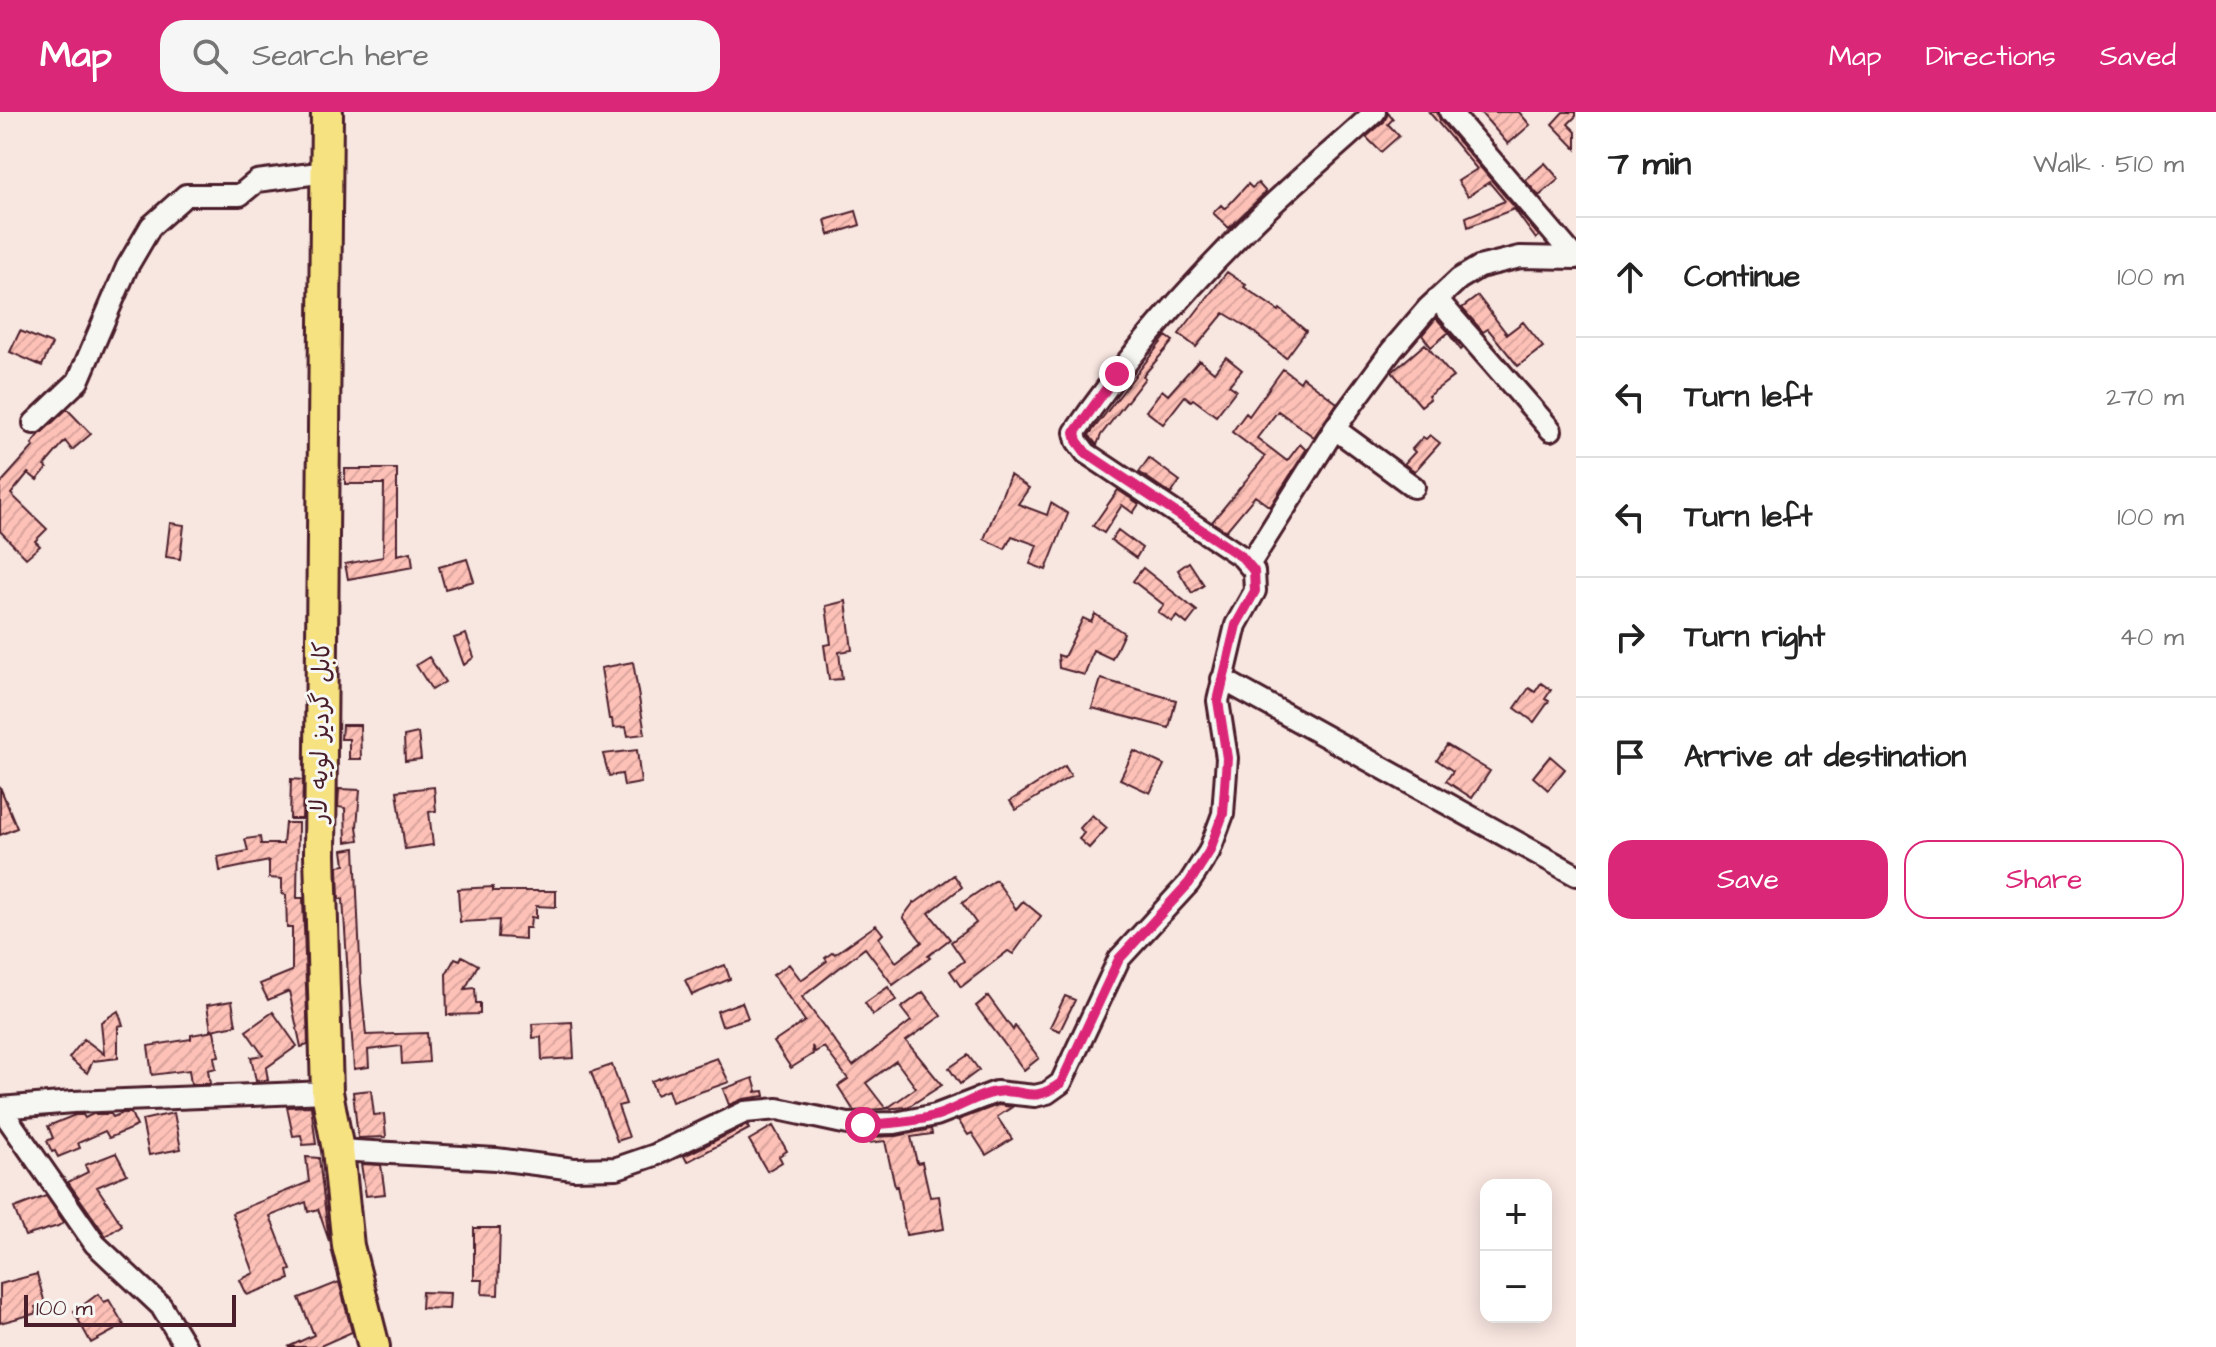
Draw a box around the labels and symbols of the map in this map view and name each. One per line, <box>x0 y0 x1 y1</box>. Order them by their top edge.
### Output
route end <box>1099 356 1135 392</box>
street label: کابل گردیز لویه لار <box>302 641 340 825</box>
route start <box>845 1107 881 1143</box>
scale bar <box>24 1291 236 1327</box>

